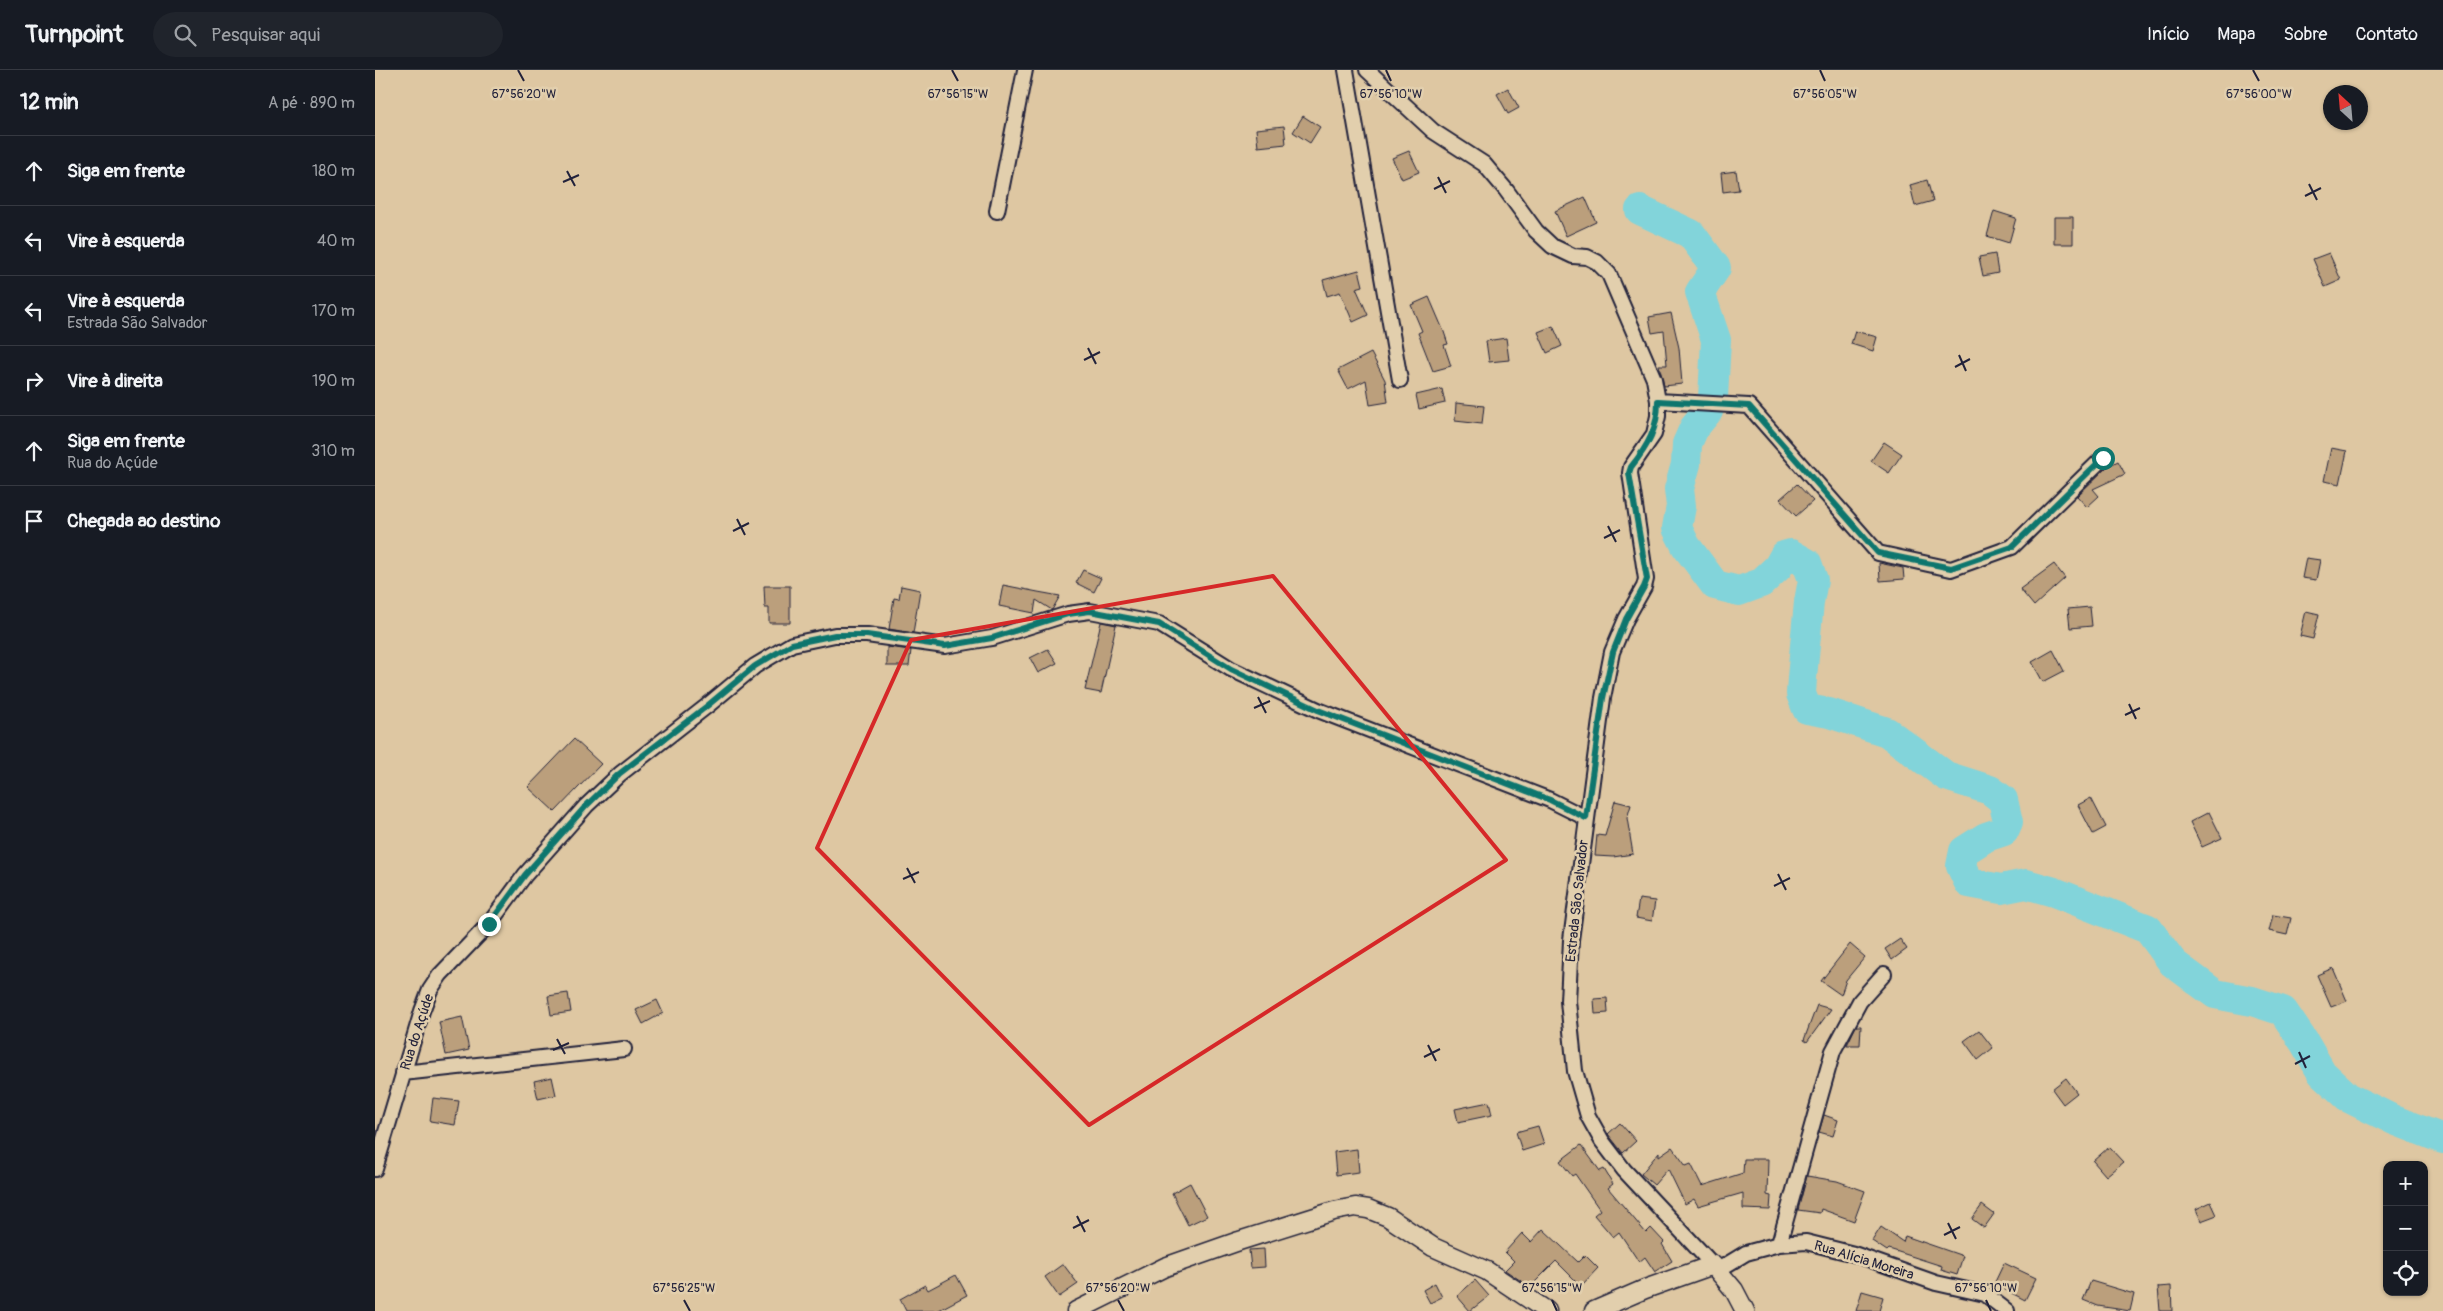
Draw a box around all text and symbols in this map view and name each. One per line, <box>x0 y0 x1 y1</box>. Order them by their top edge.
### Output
search box <box>153 12 503 57</box>
text: Turnpoint <box>25 20 123 49</box>
icon: search <box>171 21 199 49</box>
text: Pesquisar aqui <box>211 23 320 47</box>
text: Início <box>2147 23 2189 46</box>
text: Mapa <box>2217 23 2255 46</box>
text: Sobre <box>2283 23 2327 46</box>
text: Contato <box>2355 23 2418 46</box>
north arrow <box>2323 85 2368 130</box>
text: 67°56'20"W <box>492 87 556 102</box>
text: 67°56'15"W <box>928 87 988 102</box>
text: 67°56'10"W <box>1360 87 1422 102</box>
text: 67°56'05"W <box>1793 87 1857 102</box>
text: 67°56'00"W <box>2226 87 2292 102</box>
text: 12 min <box>20 89 79 116</box>
text: A pé · 890 m <box>268 93 355 113</box>
icon: ahead <box>20 157 48 185</box>
text: Siga em frente <box>67 159 185 183</box>
text: 180 m <box>312 161 355 181</box>
icon: left <box>20 227 48 255</box>
text: Vire à esquerda <box>67 229 185 253</box>
text: 40 m <box>317 231 355 251</box>
text: Vire à esquerda <box>67 289 185 313</box>
icon: left <box>20 297 48 325</box>
text: 170 m <box>312 301 355 321</box>
text: Estrada São Salvador <box>67 313 208 333</box>
icon: right <box>20 367 48 395</box>
text: Vire à direita <box>67 369 163 393</box>
text: 190 m <box>312 371 355 391</box>
text: Siga em frente <box>67 429 185 453</box>
icon: ahead <box>20 437 48 465</box>
text: 310 m <box>311 441 355 461</box>
route start <box>2092 447 2115 470</box>
text: Rua do Açúde <box>67 453 158 473</box>
icon: arrive <box>20 507 48 535</box>
text: Chegada ao destino <box>67 509 220 533</box>
street label: Estrada São Salvador <box>1562 839 1592 963</box>
route end <box>478 913 501 936</box>
street label: Rua do Açúde <box>397 992 437 1072</box>
map controls <box>2383 1161 2428 1296</box>
button: + <box>2383 1161 2428 1206</box>
button: − <box>2383 1206 2428 1251</box>
street label: Rua Alícia Moreira <box>1812 1237 1916 1283</box>
button: locate <box>2383 1251 2428 1296</box>
text: 67°56'25"W <box>653 1281 715 1296</box>
text: 67°56'20"W <box>1086 1281 1150 1296</box>
text: 67°56'15"W <box>1522 1281 1582 1296</box>
text: 67°56'10"W <box>1955 1281 2017 1296</box>

